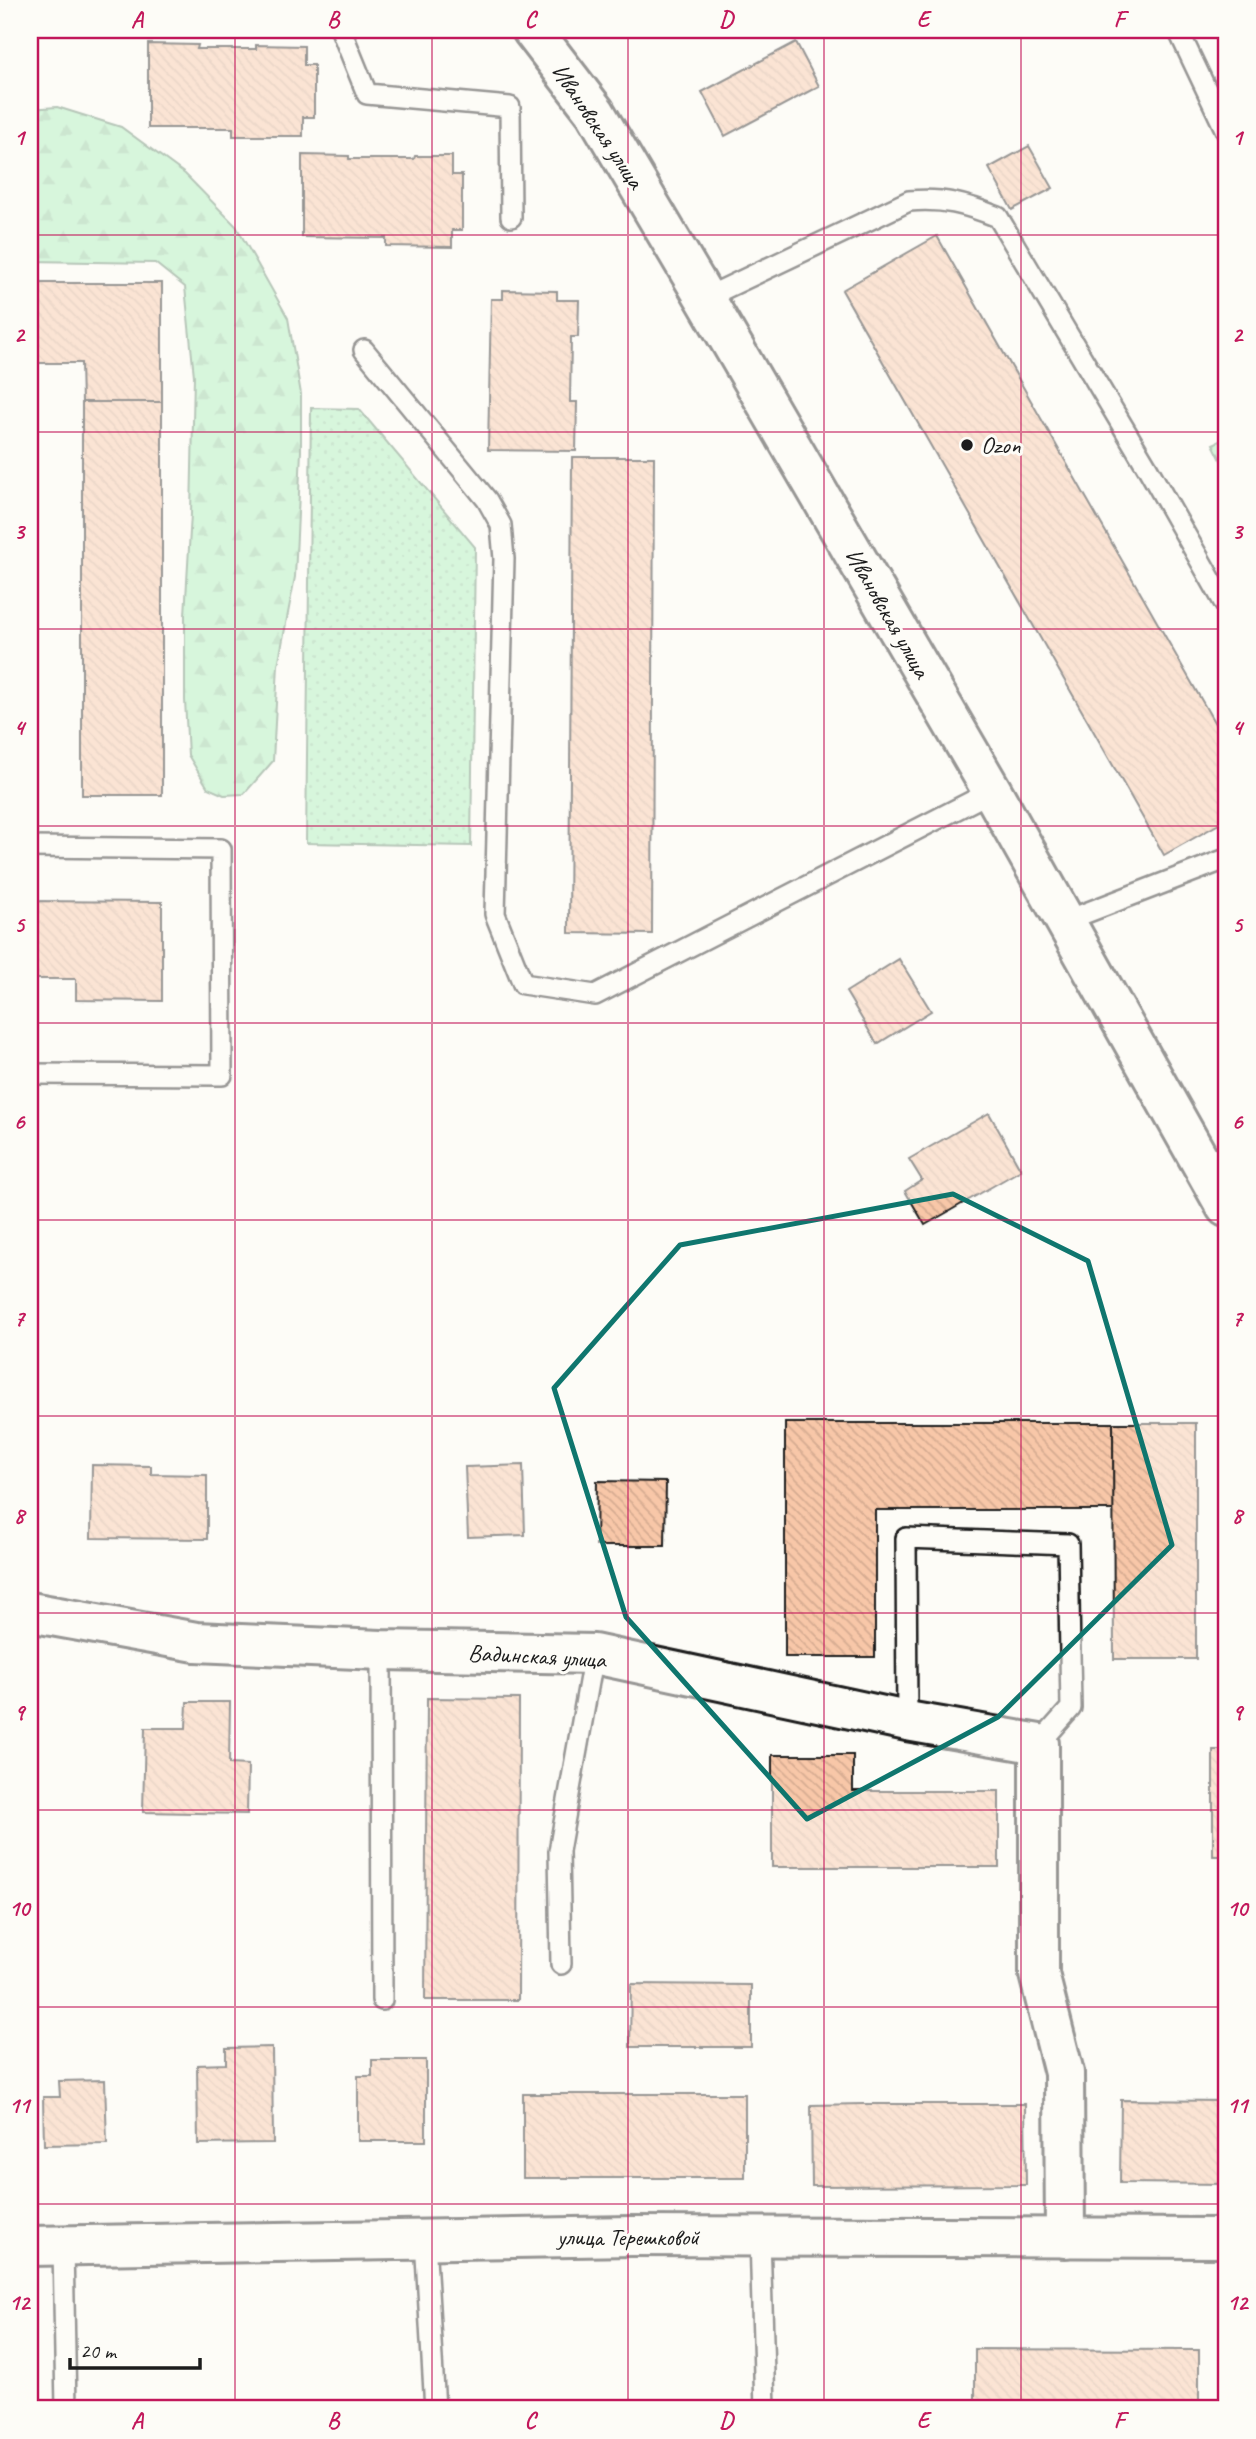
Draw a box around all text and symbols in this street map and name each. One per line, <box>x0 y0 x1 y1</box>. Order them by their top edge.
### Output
text: A <box>131 5 145 34</box>
text: B <box>327 5 341 34</box>
text: C <box>525 5 539 34</box>
text: D <box>719 5 735 34</box>
text: E <box>917 5 933 34</box>
text: F <box>1114 5 1130 34</box>
street label: Ивановская улица <box>545 58 652 196</box>
text: 1 <box>14 123 27 152</box>
text: 1 <box>1232 123 1245 152</box>
text: 2 <box>14 320 27 349</box>
text: 2 <box>1232 320 1245 349</box>
place label: Ozon <box>981 430 1021 460</box>
marker: Ozon <box>959 437 975 453</box>
text: 3 <box>14 517 27 546</box>
text: 3 <box>1232 517 1245 546</box>
street label: Ивановская улица <box>839 543 938 685</box>
text: 4 <box>14 713 27 742</box>
text: 4 <box>1232 713 1245 742</box>
text: 5 <box>14 910 26 939</box>
text: 5 <box>1232 910 1244 939</box>
text: 6 <box>14 1107 27 1136</box>
text: 6 <box>1232 1107 1245 1136</box>
text: 7 <box>14 1304 27 1333</box>
text: 7 <box>1232 1304 1245 1333</box>
text: 8 <box>14 1501 27 1530</box>
text: 8 <box>1232 1501 1245 1530</box>
street label: Вадинская улица <box>467 1637 608 1675</box>
text: 9 <box>14 1698 27 1727</box>
text: 9 <box>1232 1698 1245 1727</box>
text: 10 <box>9 1894 32 1923</box>
text: 10 <box>1227 1894 1250 1923</box>
text: 11 <box>9 2091 32 2120</box>
text: 11 <box>1227 2091 1250 2120</box>
street label: улица Терешковой <box>555 2222 701 2252</box>
text: 12 <box>9 2288 32 2317</box>
text: 12 <box>1227 2288 1250 2317</box>
scale bar <box>70 2327 200 2371</box>
text: 20 m <box>80 2338 118 2364</box>
text: A <box>131 2406 145 2435</box>
text: B <box>327 2406 341 2435</box>
text: C <box>525 2406 539 2435</box>
text: D <box>719 2406 735 2435</box>
text: E <box>917 2406 933 2435</box>
text: F <box>1114 2406 1130 2435</box>

